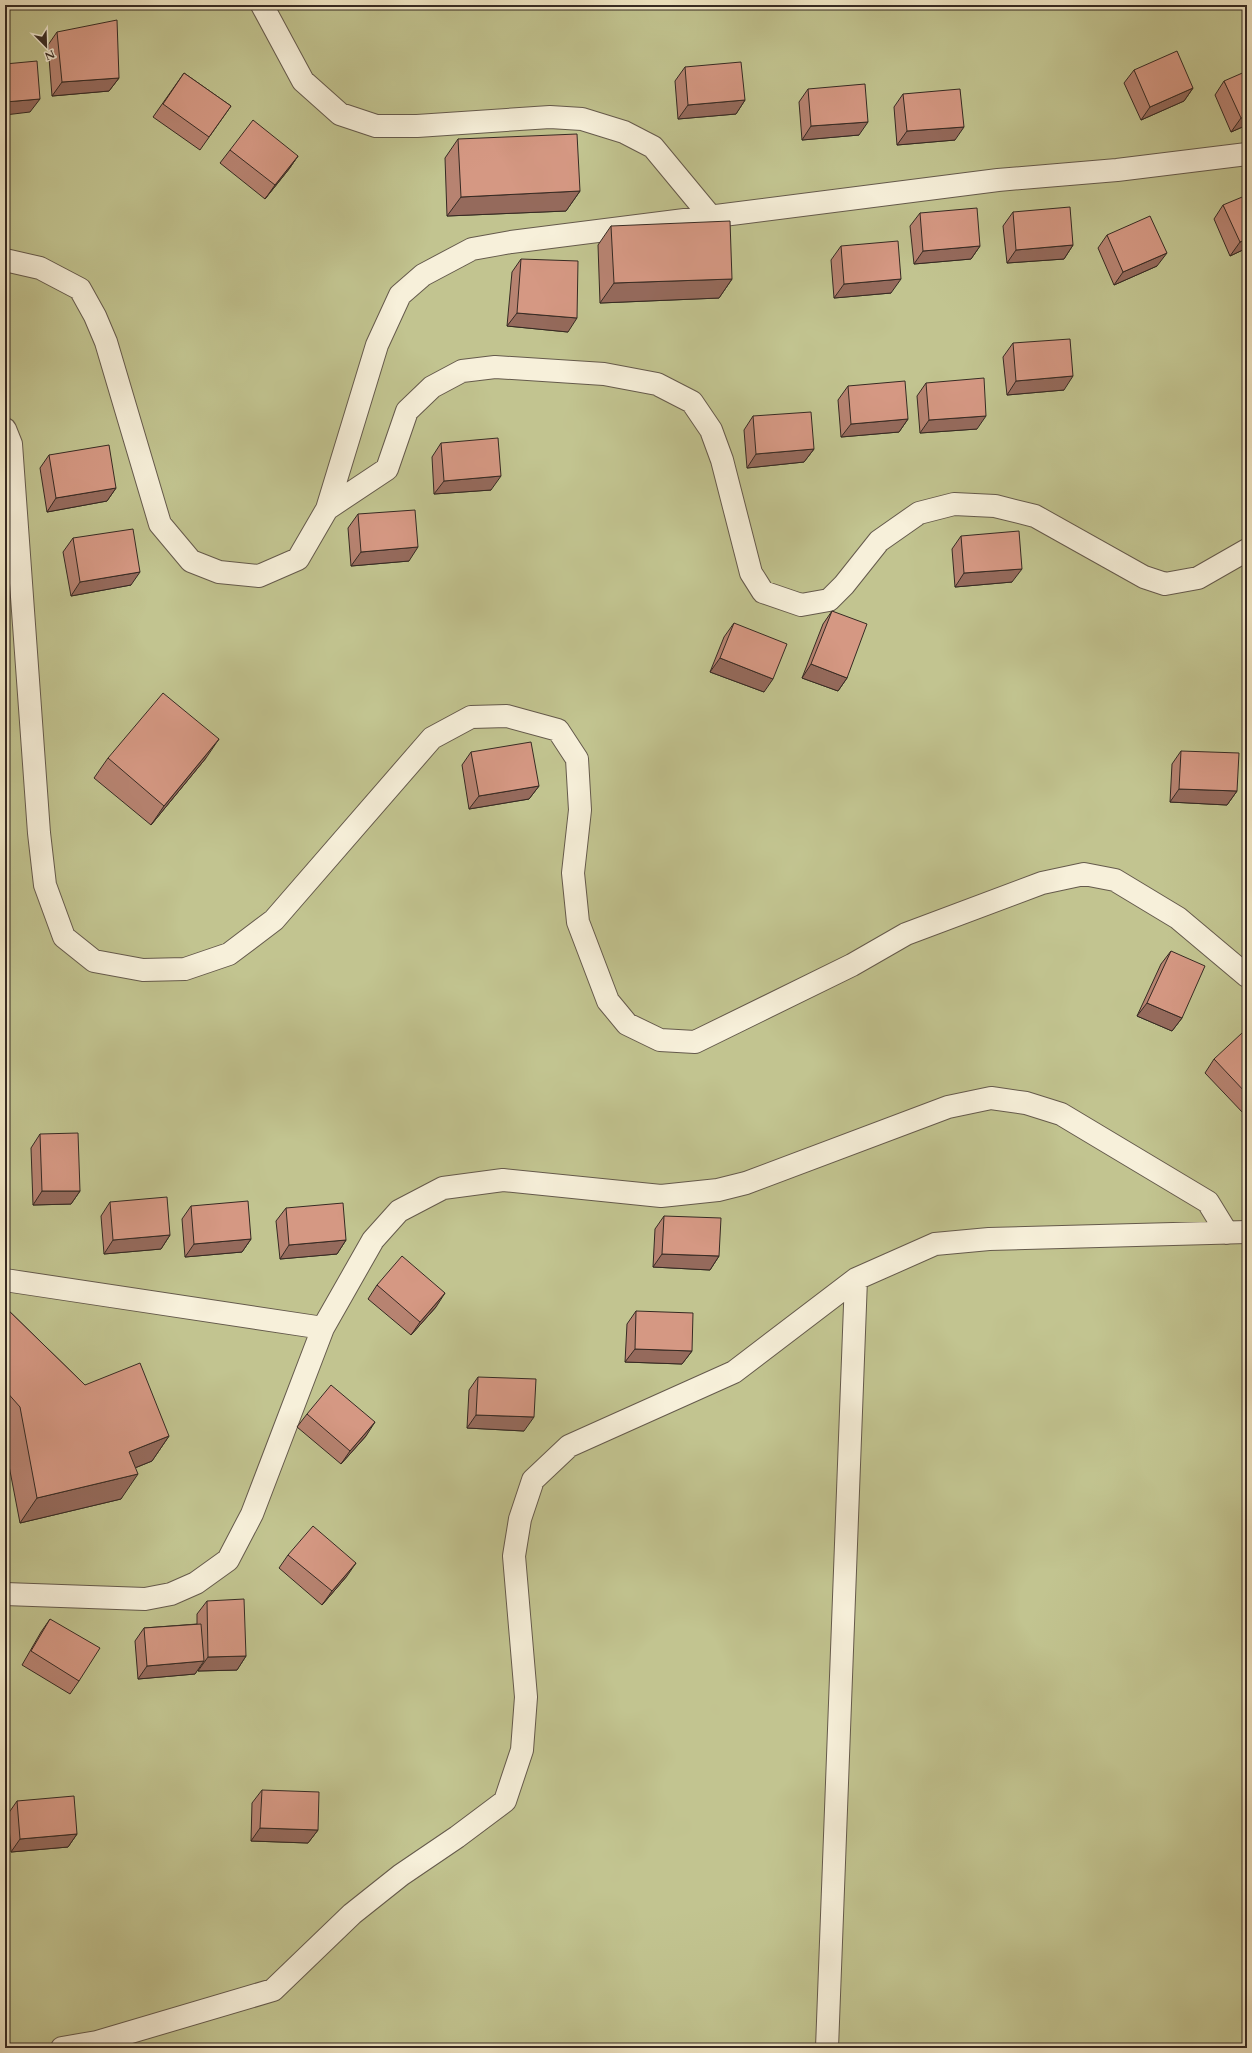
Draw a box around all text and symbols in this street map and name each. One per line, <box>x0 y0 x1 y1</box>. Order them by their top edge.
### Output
north arrow <box>26 26 66 66</box>
text: N <box>42 46 57 64</box>

